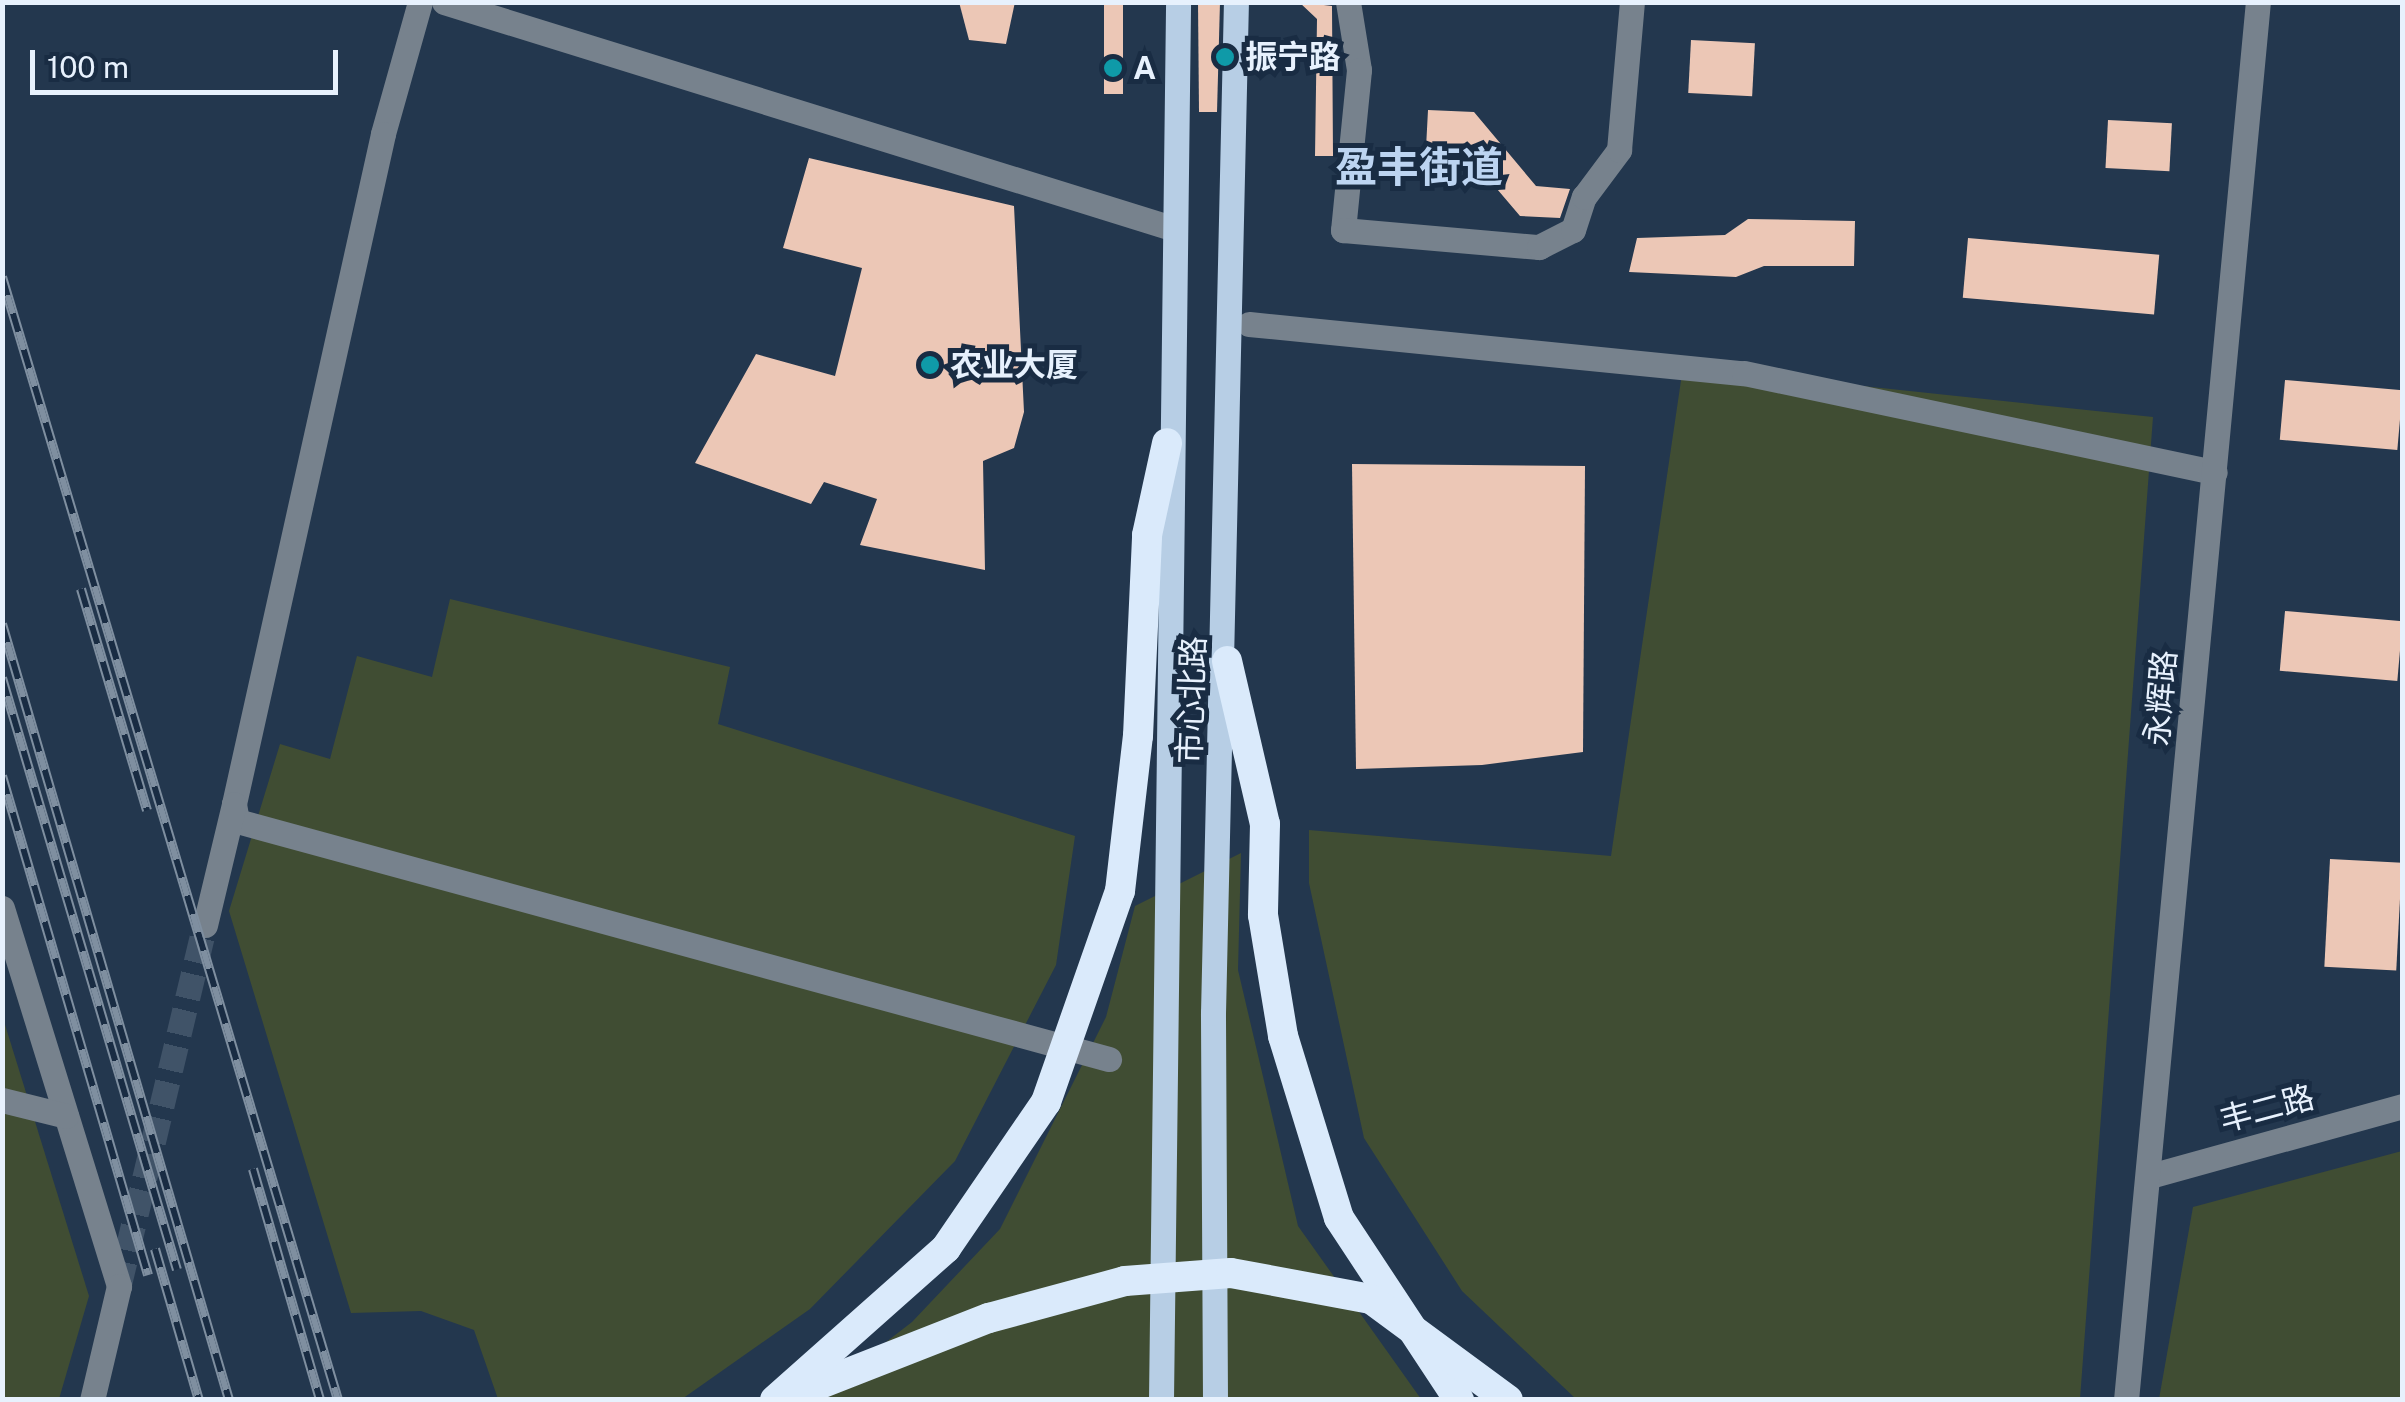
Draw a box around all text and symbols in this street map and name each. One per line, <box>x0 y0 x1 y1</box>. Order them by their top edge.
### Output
scale bar <box>35 30 342 92</box>
place label: 振宁路 <box>1245 38 1341 76</box>
marker: 振宁路 <box>1214 46 1236 68</box>
text: 100 m <box>47 49 129 85</box>
place label: A <box>1133 49 1156 87</box>
marker: A <box>1102 57 1124 79</box>
district label: 盈丰街道 <box>1335 142 1503 192</box>
place label: 农业大厦 <box>950 346 1078 384</box>
marker: 农业大厦 <box>919 354 941 376</box>
street label: 市心北路 <box>1171 635 1213 765</box>
street label: 永辉路 <box>2138 649 2184 747</box>
street label: 丰二路 <box>2216 1078 2318 1140</box>

